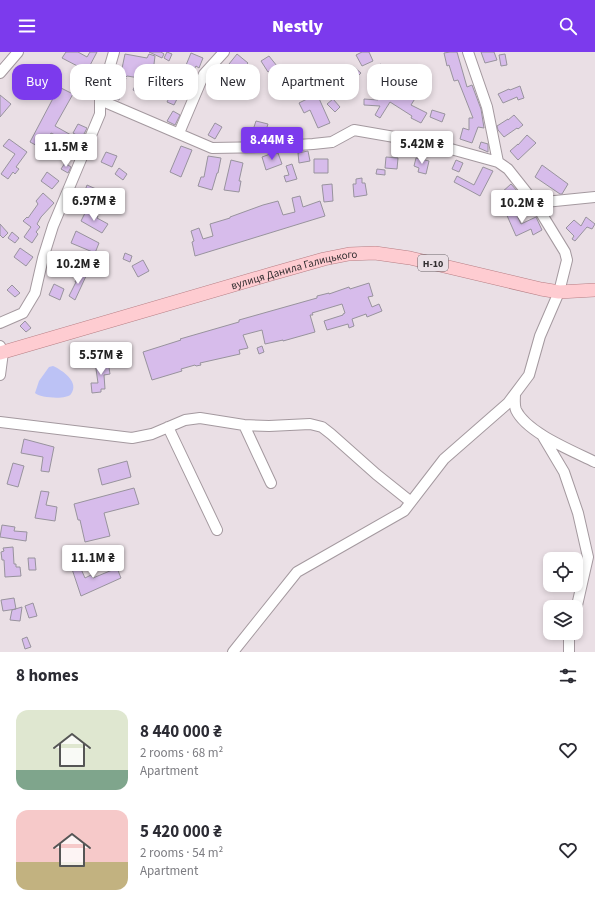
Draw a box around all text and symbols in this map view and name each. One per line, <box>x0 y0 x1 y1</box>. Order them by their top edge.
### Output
text: Nestly <box>272 14 323 39</box>
icon: menu <box>16 15 38 37</box>
icon: search <box>557 15 579 37</box>
chip: Buy <box>12 64 62 100</box>
chip: Rent <box>70 64 126 100</box>
chip: Filters <box>134 64 198 100</box>
chip: New <box>206 64 260 100</box>
chip: Apartment <box>268 64 359 100</box>
chip: House <box>367 64 432 100</box>
pin: 8.44M ₴ <box>235 127 309 161</box>
text: 8.44M ₴ <box>250 131 294 149</box>
pin: 5.42M ₴ <box>385 131 459 165</box>
pin: 11.5M ₴ <box>29 134 103 168</box>
text: 5.42M ₴ <box>400 135 444 153</box>
text: 11.5M ₴ <box>44 138 88 156</box>
pin: 6.97M ₴ <box>57 188 131 222</box>
pin: 10.2M ₴ <box>485 190 559 224</box>
text: 6.97M ₴ <box>72 192 116 210</box>
text: 10.2M ₴ <box>500 194 544 212</box>
street label: вулиця Данила Галицького <box>229 247 358 293</box>
pin: 10.2M ₴ <box>41 251 115 285</box>
text: 10.2M ₴ <box>56 255 100 273</box>
road number: Н-10 <box>418 255 448 271</box>
pin: 5.57M ₴ <box>64 342 138 376</box>
text: 5.57M ₴ <box>79 346 123 364</box>
pin: 11.1M ₴ <box>56 545 130 579</box>
text: 11.1M ₴ <box>71 549 115 567</box>
map controls <box>543 552 583 640</box>
button: locate <box>543 552 583 592</box>
button: layers <box>543 600 583 640</box>
text: 8 homes <box>16 664 78 688</box>
icon: filters <box>557 665 579 687</box>
text: 8 440 000 ₴ <box>140 720 222 744</box>
icon: home <box>48 726 96 774</box>
icon: heart <box>557 739 579 761</box>
text: 2 rooms · 68 m² <box>140 744 223 762</box>
text: Apartment <box>140 762 198 780</box>
text: 5 420 000 ₴ <box>140 820 222 844</box>
icon: home <box>48 826 96 874</box>
icon: heart <box>557 839 579 861</box>
text: 2 rooms · 54 m² <box>140 844 223 862</box>
text: Apartment <box>140 862 198 880</box>

